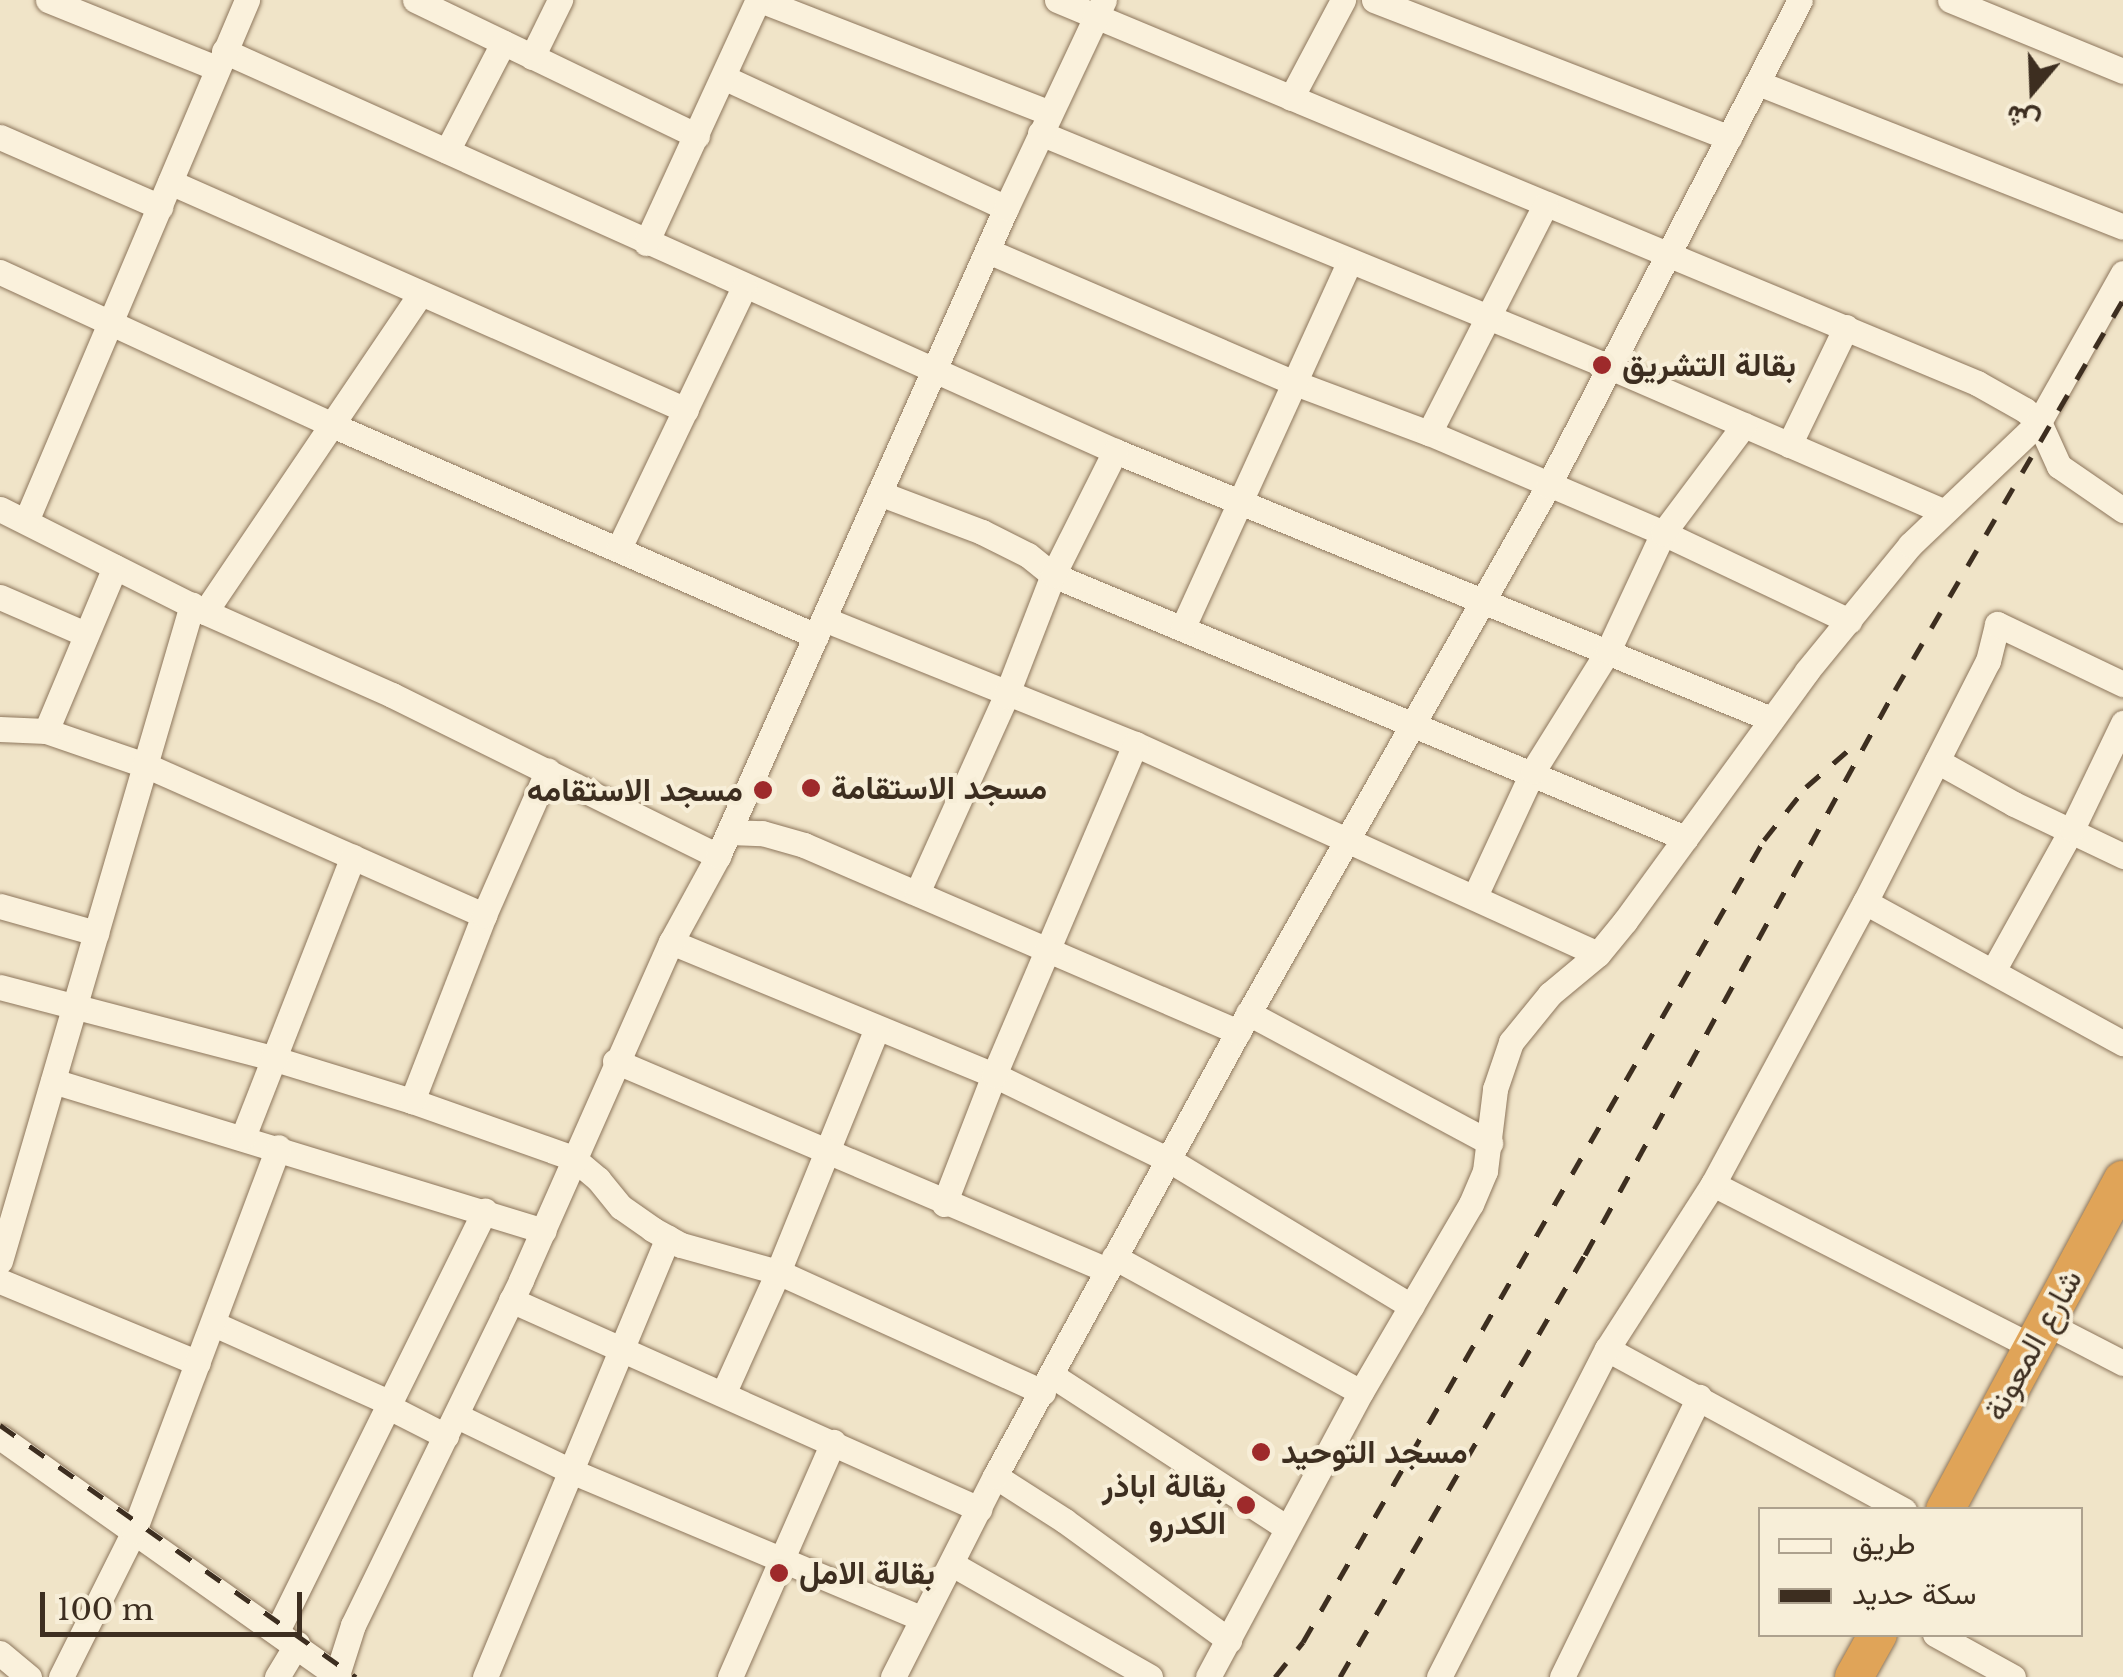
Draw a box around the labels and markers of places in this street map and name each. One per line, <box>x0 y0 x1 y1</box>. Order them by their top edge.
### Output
place label: بقالة التشريق <box>1622 346 1796 384</box>
marker: بقالة التشريق <box>1591 354 1613 376</box>
place label: مسجد الاستقامة <box>831 769 1047 807</box>
place label: مسجد الاستقامه <box>527 771 743 809</box>
marker: مسجد الاستقامة <box>800 777 822 799</box>
marker: مسجد الاستقامه <box>752 779 774 801</box>
place label: مسجد التوحيد <box>1281 1433 1468 1471</box>
marker: مسجد التوحيد <box>1250 1441 1272 1463</box>
place label: بقالة اباذر الكدرو <box>1102 1468 1226 1543</box>
marker: بقالة اباذر الكدرو <box>1235 1494 1257 1516</box>
place label: بقالة الامل <box>799 1554 935 1592</box>
marker: بقالة الامل <box>768 1562 790 1584</box>

